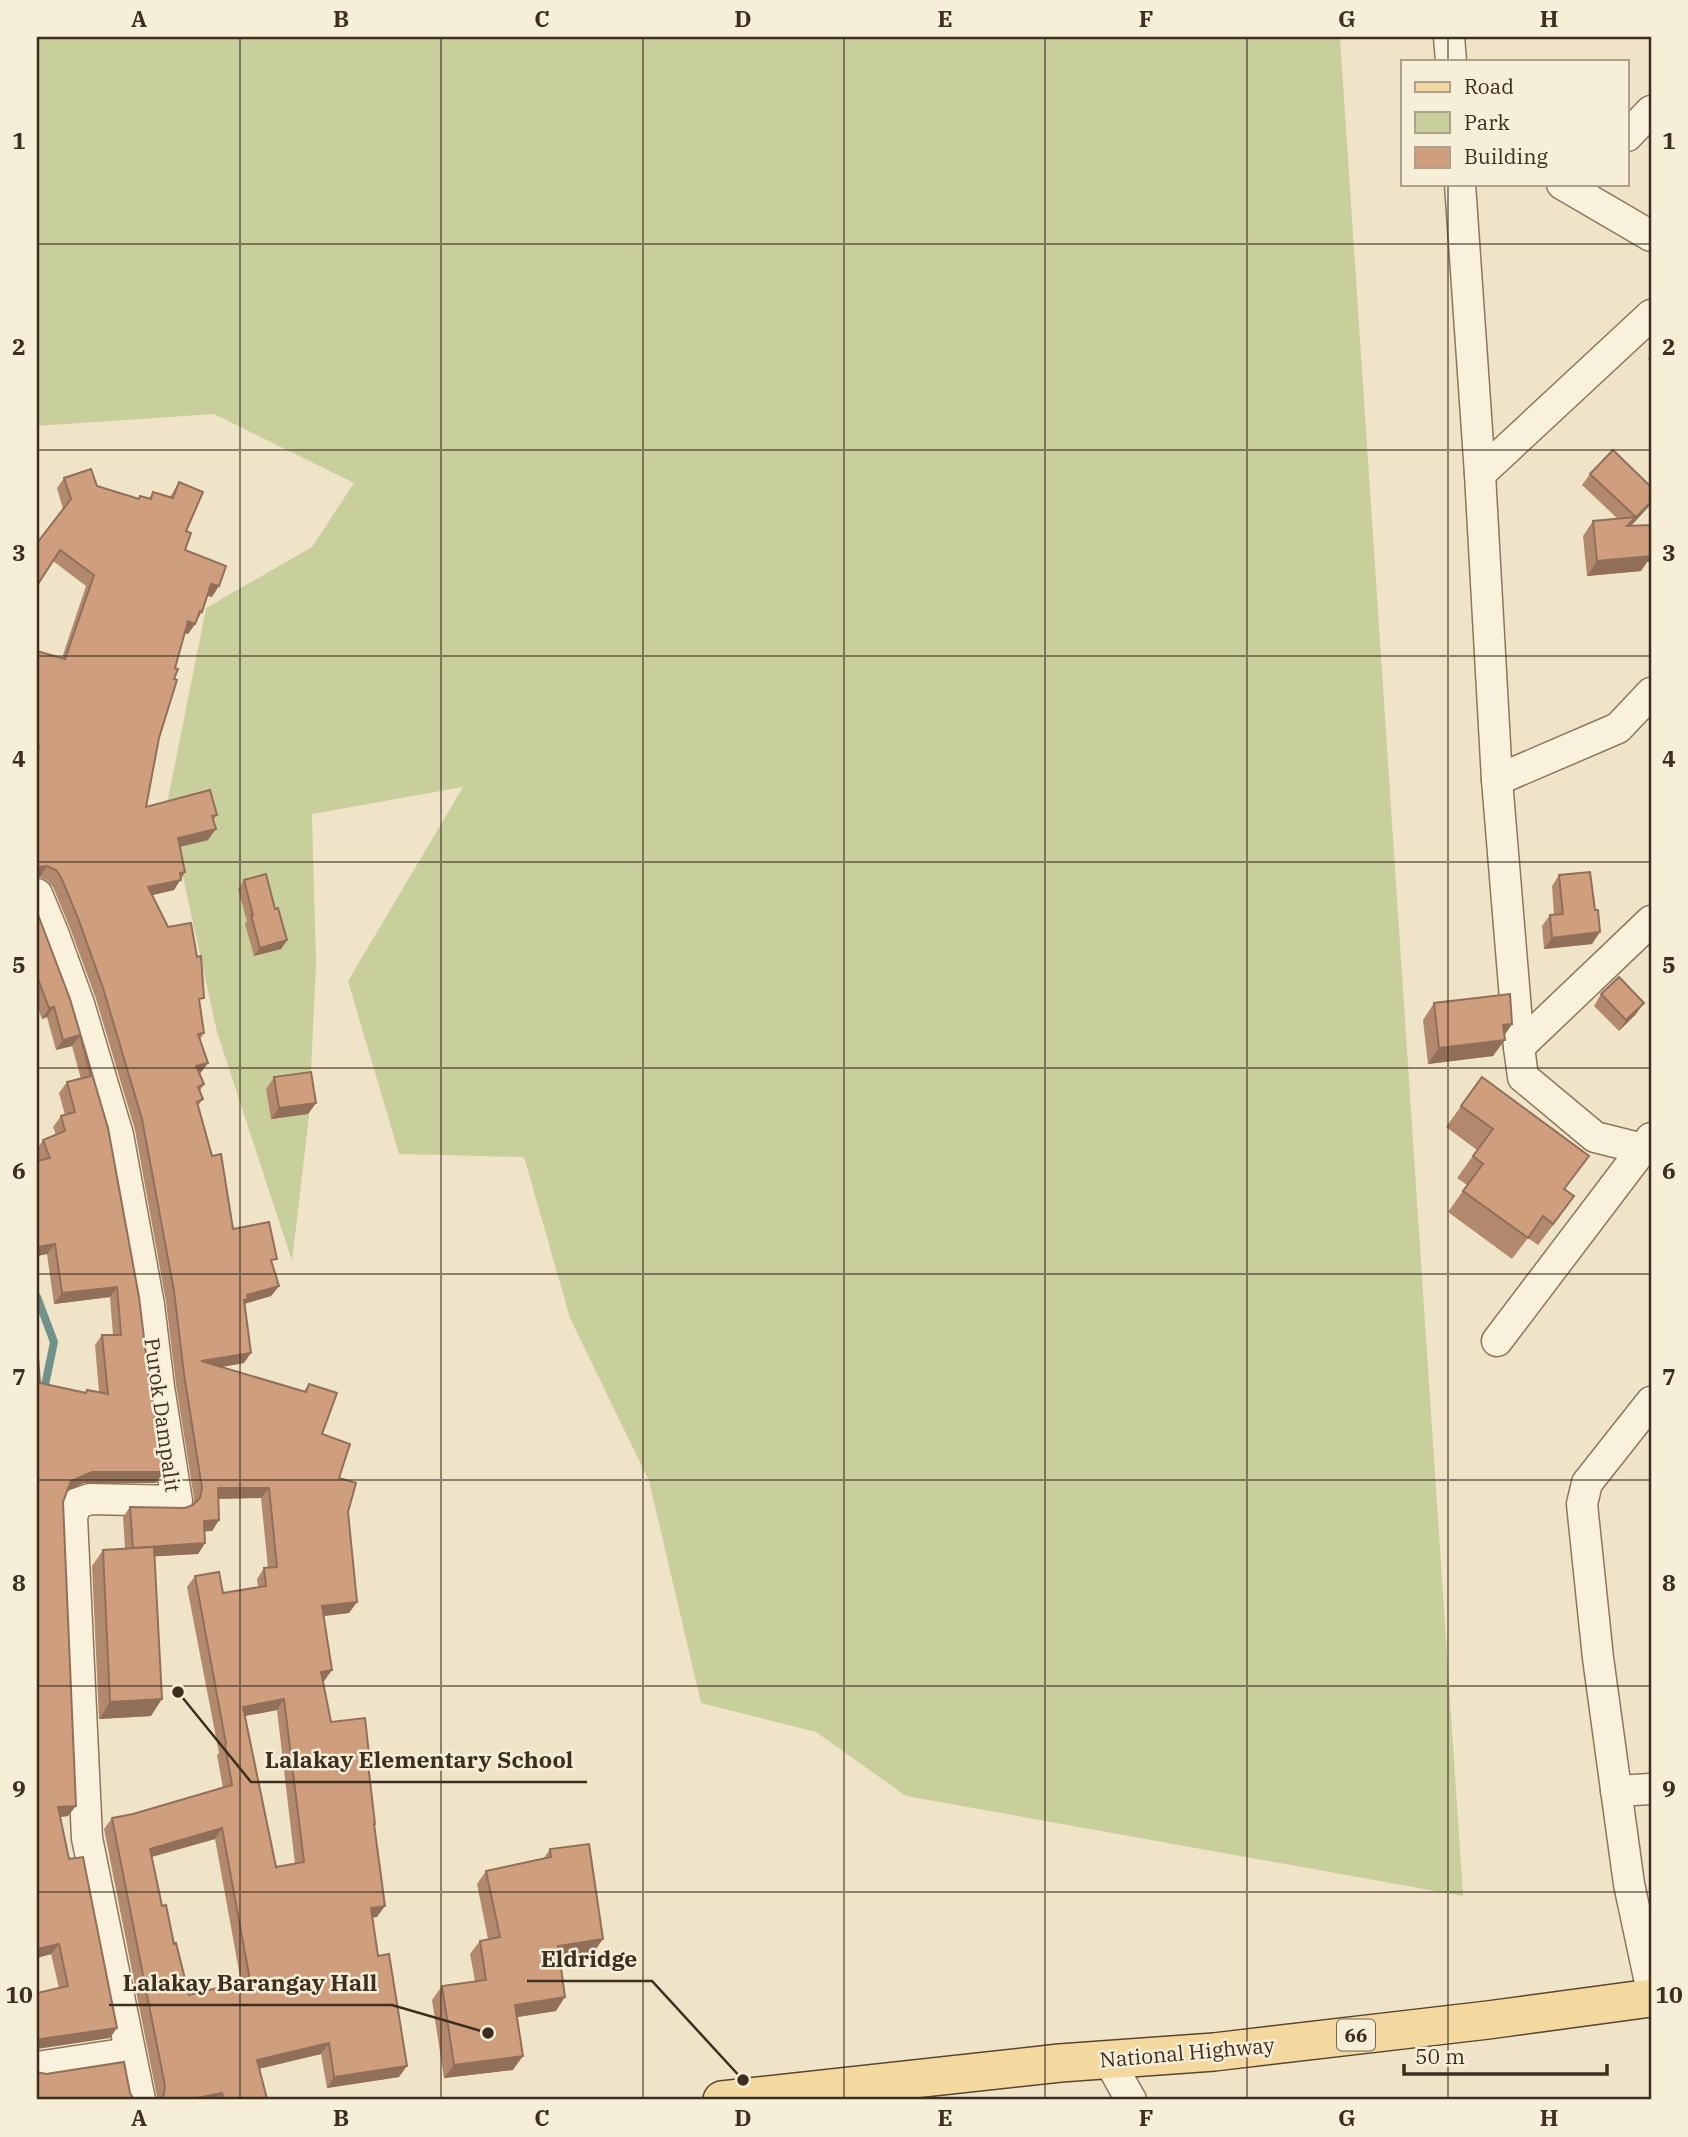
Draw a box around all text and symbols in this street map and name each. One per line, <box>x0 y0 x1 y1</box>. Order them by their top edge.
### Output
text: A <box>131 3 147 33</box>
text: B <box>333 3 349 33</box>
text: C <box>534 3 550 33</box>
text: D <box>734 3 752 33</box>
text: E <box>937 3 953 33</box>
text: F <box>1139 3 1153 33</box>
text: G <box>1338 3 1356 33</box>
text: H <box>1540 3 1558 33</box>
legend <box>1401 60 1628 186</box>
text: Road <box>1464 72 1514 100</box>
text: Park <box>1464 108 1511 136</box>
text: 1 <box>12 125 26 155</box>
text: 1 <box>1662 125 1676 155</box>
text: Building <box>1464 142 1549 170</box>
text: 2 <box>12 331 26 361</box>
text: 2 <box>1662 331 1676 361</box>
text: 3 <box>12 537 26 567</box>
text: 3 <box>1662 537 1676 567</box>
text: 4 <box>12 743 26 773</box>
text: 4 <box>1662 743 1676 773</box>
text: 5 <box>12 949 26 979</box>
text: 5 <box>1662 949 1676 979</box>
text: 6 <box>12 1155 26 1185</box>
text: 6 <box>1662 1155 1676 1185</box>
street label: Purok Dampalit <box>138 1336 188 1494</box>
text: 7 <box>12 1361 26 1391</box>
text: 7 <box>1662 1361 1676 1391</box>
text: 8 <box>12 1567 26 1597</box>
text: 8 <box>1662 1567 1676 1597</box>
callout: Lalakay Elementary School <box>251 1738 587 1782</box>
text: Lalakay Elementary School <box>265 1744 573 1774</box>
text: 9 <box>12 1773 26 1803</box>
text: 9 <box>1662 1773 1676 1803</box>
callout: Eldridge <box>527 1937 652 1981</box>
text: Eldridge <box>541 1943 637 1973</box>
callout: Lalakay Barangay Hall <box>109 1961 392 2005</box>
text: Lalakay Barangay Hall <box>123 1967 377 1997</box>
text: 10 <box>5 1979 33 2009</box>
text: 10 <box>1655 1979 1683 2009</box>
road number: 66 <box>1337 2020 1375 2050</box>
street label: National Highway <box>1098 2030 1276 2074</box>
scale bar <box>1404 2032 1608 2076</box>
text: 50 m <box>1415 2042 1465 2070</box>
text: A <box>131 2102 147 2132</box>
text: B <box>333 2102 349 2132</box>
text: C <box>534 2102 550 2132</box>
text: D <box>734 2102 752 2132</box>
text: E <box>937 2102 953 2132</box>
text: F <box>1139 2102 1153 2132</box>
text: G <box>1338 2102 1356 2132</box>
text: H <box>1540 2102 1558 2132</box>

